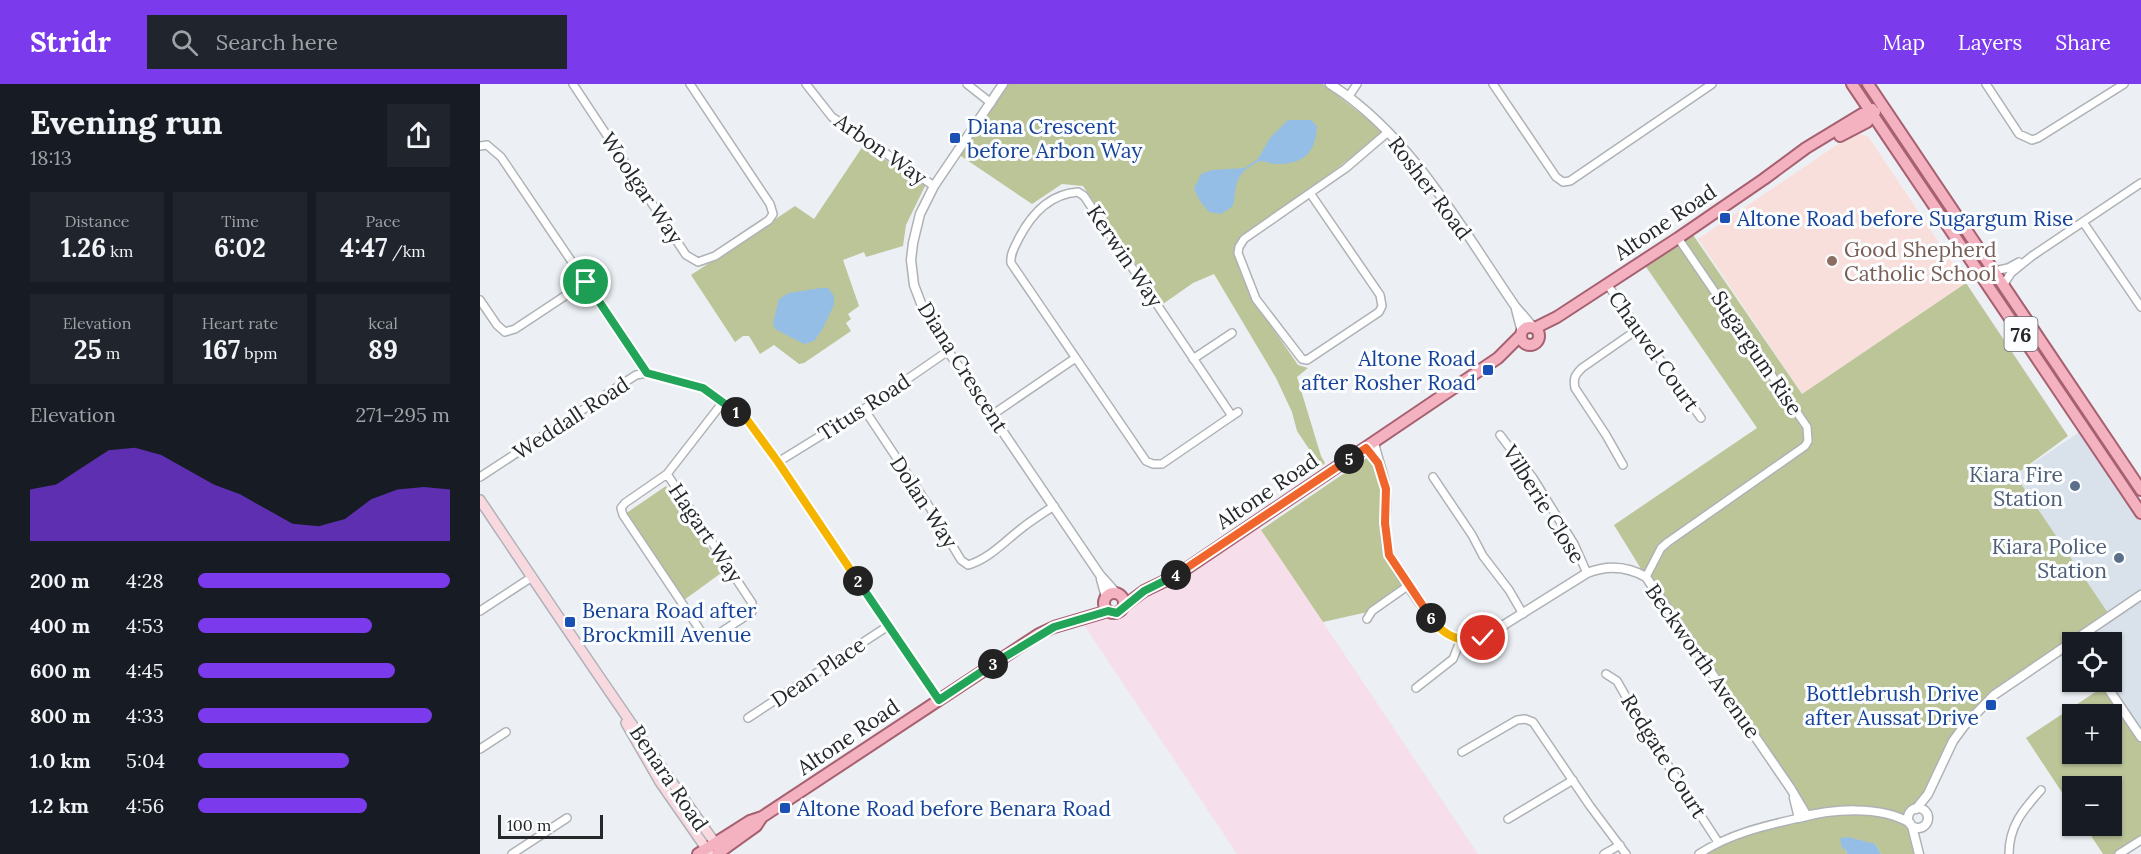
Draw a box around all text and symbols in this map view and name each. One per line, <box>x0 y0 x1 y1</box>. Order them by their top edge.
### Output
search box <box>147 15 567 69</box>
text: Stridr <box>30 24 111 60</box>
icon: search <box>168 26 201 59</box>
text: Search here <box>216 28 338 56</box>
text: Map <box>1882 29 1925 56</box>
text: Layers <box>1958 29 2022 56</box>
text: Share <box>2055 29 2111 56</box>
text: Evening run <box>30 101 222 143</box>
button: share <box>387 104 450 167</box>
street label: Arbon Way <box>829 107 932 191</box>
place label: Diana Crescent before Arbon Way <box>967 113 1142 164</box>
street label: Woolgar Way <box>595 127 689 249</box>
marker: Diana Crescent before Arbon Way <box>948 131 962 145</box>
street label: Rosher Road <box>1382 131 1478 245</box>
text: 18:13 <box>30 145 72 170</box>
street label: Altone Road <box>1608 178 1721 267</box>
street label: Kerwin Way <box>1081 200 1169 312</box>
place label: Altone Road before Sugargum Rise <box>1736 205 2073 232</box>
text: Distance <box>64 211 130 231</box>
text: Time <box>221 211 259 231</box>
text: Pace <box>366 211 400 231</box>
marker: Altone Road before Sugargum Rise <box>1718 211 1732 225</box>
text: 1.26 <box>61 231 106 264</box>
text: 6:02 <box>214 231 266 264</box>
text: 4:47 <box>340 231 387 264</box>
place label: Good Shepherd Catholic School <box>1844 236 1997 287</box>
text: km <box>106 241 133 261</box>
text: /km <box>387 241 426 261</box>
marker: Good Shepherd Catholic School <box>1825 254 1839 268</box>
pin <box>560 256 611 307</box>
icon: arrive <box>569 265 602 298</box>
street label: Chauvel Court <box>1603 286 1706 417</box>
street label: Sugargum Rise <box>1705 286 1809 420</box>
street label: Diana Crescent <box>912 297 1014 438</box>
text: Elevation <box>63 313 131 333</box>
text: Heart rate <box>202 313 278 333</box>
text: kcal <box>368 313 398 333</box>
road number: 76 <box>2004 317 2038 351</box>
text: 25 <box>74 333 102 366</box>
text: 167 <box>202 333 240 366</box>
text: 89 <box>368 333 398 366</box>
text: m <box>102 343 120 363</box>
text: bpm <box>240 343 278 363</box>
place label: Altone Road after Rosher Road <box>1301 345 1476 396</box>
marker: Altone Road after Rosher Road <box>1481 363 1495 377</box>
street label: Titus Road <box>813 367 915 447</box>
street label: Weddall Road <box>508 370 634 466</box>
pin: 1 <box>721 397 751 427</box>
text: Elevation <box>30 402 116 427</box>
text: 271–295 m <box>356 402 450 427</box>
text: 1 <box>733 402 739 422</box>
street label: Vilberie Close <box>1496 439 1591 568</box>
pin: 5 <box>1334 444 1364 474</box>
street label: Altone Road <box>1210 447 1323 536</box>
text: 5 <box>1345 449 1353 469</box>
street label: Dolan Way <box>884 451 964 553</box>
place label: Kiara Fire Station <box>1969 461 2063 512</box>
street label: Hagart Way <box>663 478 749 588</box>
marker: Kiara Fire Station <box>2068 479 2082 493</box>
place label: Kiara Police Station <box>1992 533 2107 584</box>
marker: Kiara Police Station <box>2112 551 2126 565</box>
pin: 4 <box>1161 560 1191 590</box>
text: 4 <box>1172 565 1180 585</box>
pin: 2 <box>843 566 873 596</box>
text: 200 m <box>30 568 90 593</box>
text: 4:28 <box>126 568 164 593</box>
text: 2 <box>854 571 862 591</box>
street label: Beckworth Avenue <box>1640 579 1766 743</box>
place label: Benara Road after Brockmill Avenue <box>582 597 756 648</box>
pin: 6 <box>1416 603 1446 633</box>
text: 6 <box>1426 608 1436 628</box>
pin <box>1457 612 1508 663</box>
text: 400 m <box>30 613 90 638</box>
text: 4:53 <box>126 613 164 638</box>
marker: Benara Road after Brockmill Avenue <box>563 615 577 629</box>
icon: check <box>1466 621 1499 654</box>
street label: Dean Place <box>766 631 870 713</box>
map controls <box>2062 632 2122 836</box>
button: locate <box>2062 632 2122 692</box>
pin: 3 <box>978 649 1008 679</box>
text: 3 <box>989 654 997 674</box>
text: 600 m <box>30 658 91 683</box>
text: 4:45 <box>126 658 164 683</box>
place label: Bottlebrush Drive after Aussat Drive <box>1805 680 1979 731</box>
street label: Redgate Court <box>1615 689 1713 824</box>
street label: Altone Road <box>791 693 904 782</box>
marker: Bottlebrush Drive after Aussat Drive <box>1984 698 1998 712</box>
text: 800 m <box>30 703 91 728</box>
text: 4:33 <box>126 703 164 728</box>
button: + <box>2062 704 2122 764</box>
street label: Benara Road <box>624 720 714 836</box>
text: 1.0 km <box>30 748 91 773</box>
text: 5:04 <box>126 748 165 773</box>
button: − <box>2062 776 2122 836</box>
text: 1.2 km <box>30 793 89 818</box>
text: 4:56 <box>126 793 164 818</box>
place label: Altone Road before Benara Road <box>796 795 1111 822</box>
marker: Altone Road before Benara Road <box>778 801 792 815</box>
scale bar <box>498 812 603 840</box>
text: 100 m <box>507 815 551 835</box>

